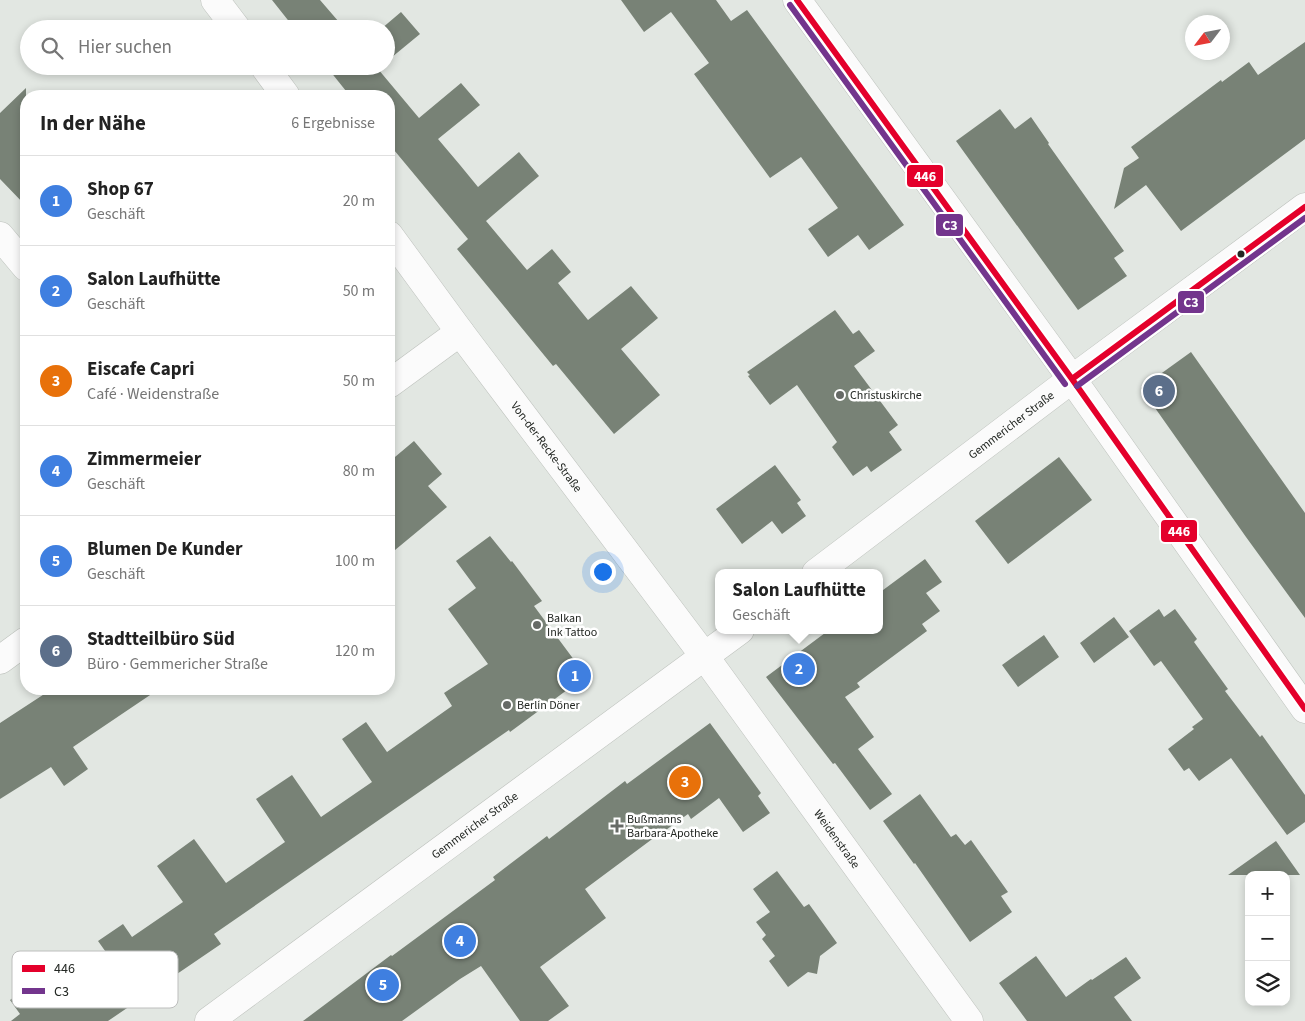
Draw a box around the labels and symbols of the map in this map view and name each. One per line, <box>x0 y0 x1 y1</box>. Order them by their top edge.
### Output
north arrow <box>1185 15 1230 60</box>
line badge: 446 <box>906 164 944 188</box>
text: 446 <box>914 167 936 187</box>
line badge: C3 <box>935 213 964 237</box>
text: C3 <box>942 216 958 236</box>
unlabelled marker <box>1236 249 1246 259</box>
line badge: C3 <box>1177 290 1205 314</box>
text: C3 <box>1183 293 1199 313</box>
pin: 6 <box>1143 372 1175 410</box>
place label: Christuskirche <box>850 387 922 404</box>
street label: Gemmericher Straße <box>965 387 1058 464</box>
marker: Christuskirche <box>834 389 846 401</box>
street label: Von-der-Recke-Straße <box>506 398 586 496</box>
line badge: 446 <box>1160 519 1198 543</box>
text: 446 <box>1168 522 1190 542</box>
your location <box>590 559 616 585</box>
place label: Balkan Ink Tattoo <box>547 610 597 641</box>
marker: Balkan Ink Tattoo <box>531 619 543 631</box>
pin: 2 <box>783 650 815 688</box>
pin: 1 <box>559 657 591 695</box>
place label: Berlin Döner <box>517 697 581 714</box>
marker: Berlin Döner <box>501 699 513 711</box>
pin: 3 <box>669 763 701 801</box>
street label: Gemmericher Straße <box>428 788 522 863</box>
street label: Weidenstraße <box>809 806 864 872</box>
place label: Bußmanns Barbara-Apotheke <box>627 811 718 842</box>
marker: Bußmanns Barbara-Apotheke <box>611 820 623 832</box>
pin: 4 <box>444 922 476 960</box>
legend <box>12 951 178 1008</box>
text: 446 <box>54 959 75 979</box>
pin: 5 <box>367 966 399 1004</box>
text: C3 <box>54 982 69 1002</box>

